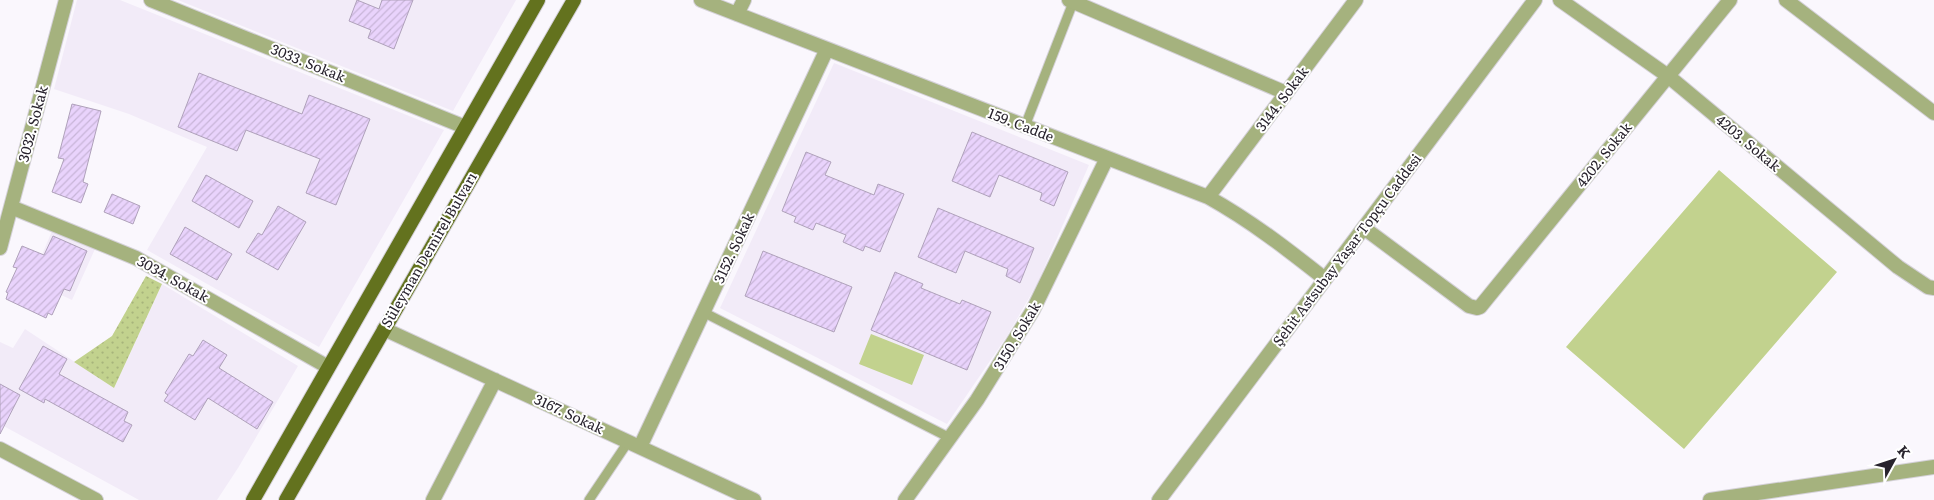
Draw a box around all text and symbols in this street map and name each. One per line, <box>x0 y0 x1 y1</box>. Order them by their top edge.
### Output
street label: 3033. Sokak <box>268 38 349 86</box>
street label: 3144. Sokak <box>1250 61 1313 135</box>
street label: 3032. Sokak <box>12 83 52 164</box>
street label: 159. Cadde <box>986 102 1057 146</box>
street label: 4203. Sokak <box>1712 109 1786 175</box>
street label: 4202. Sokak <box>1571 117 1636 191</box>
street label: Şehit Astsubay Yaşar Topçu Caddesi <box>1267 149 1425 350</box>
street label: Süleyman Demirel Bulvarı <box>375 168 481 331</box>
street label: 3152. Sokak <box>708 209 758 286</box>
street label: 3034. Sokak <box>134 250 213 306</box>
street label: 3150. Sokak <box>988 297 1045 374</box>
street label: 3167. Sokak <box>531 388 608 438</box>
north arrow <box>1869 435 1919 485</box>
text: K <box>1894 440 1916 462</box>

